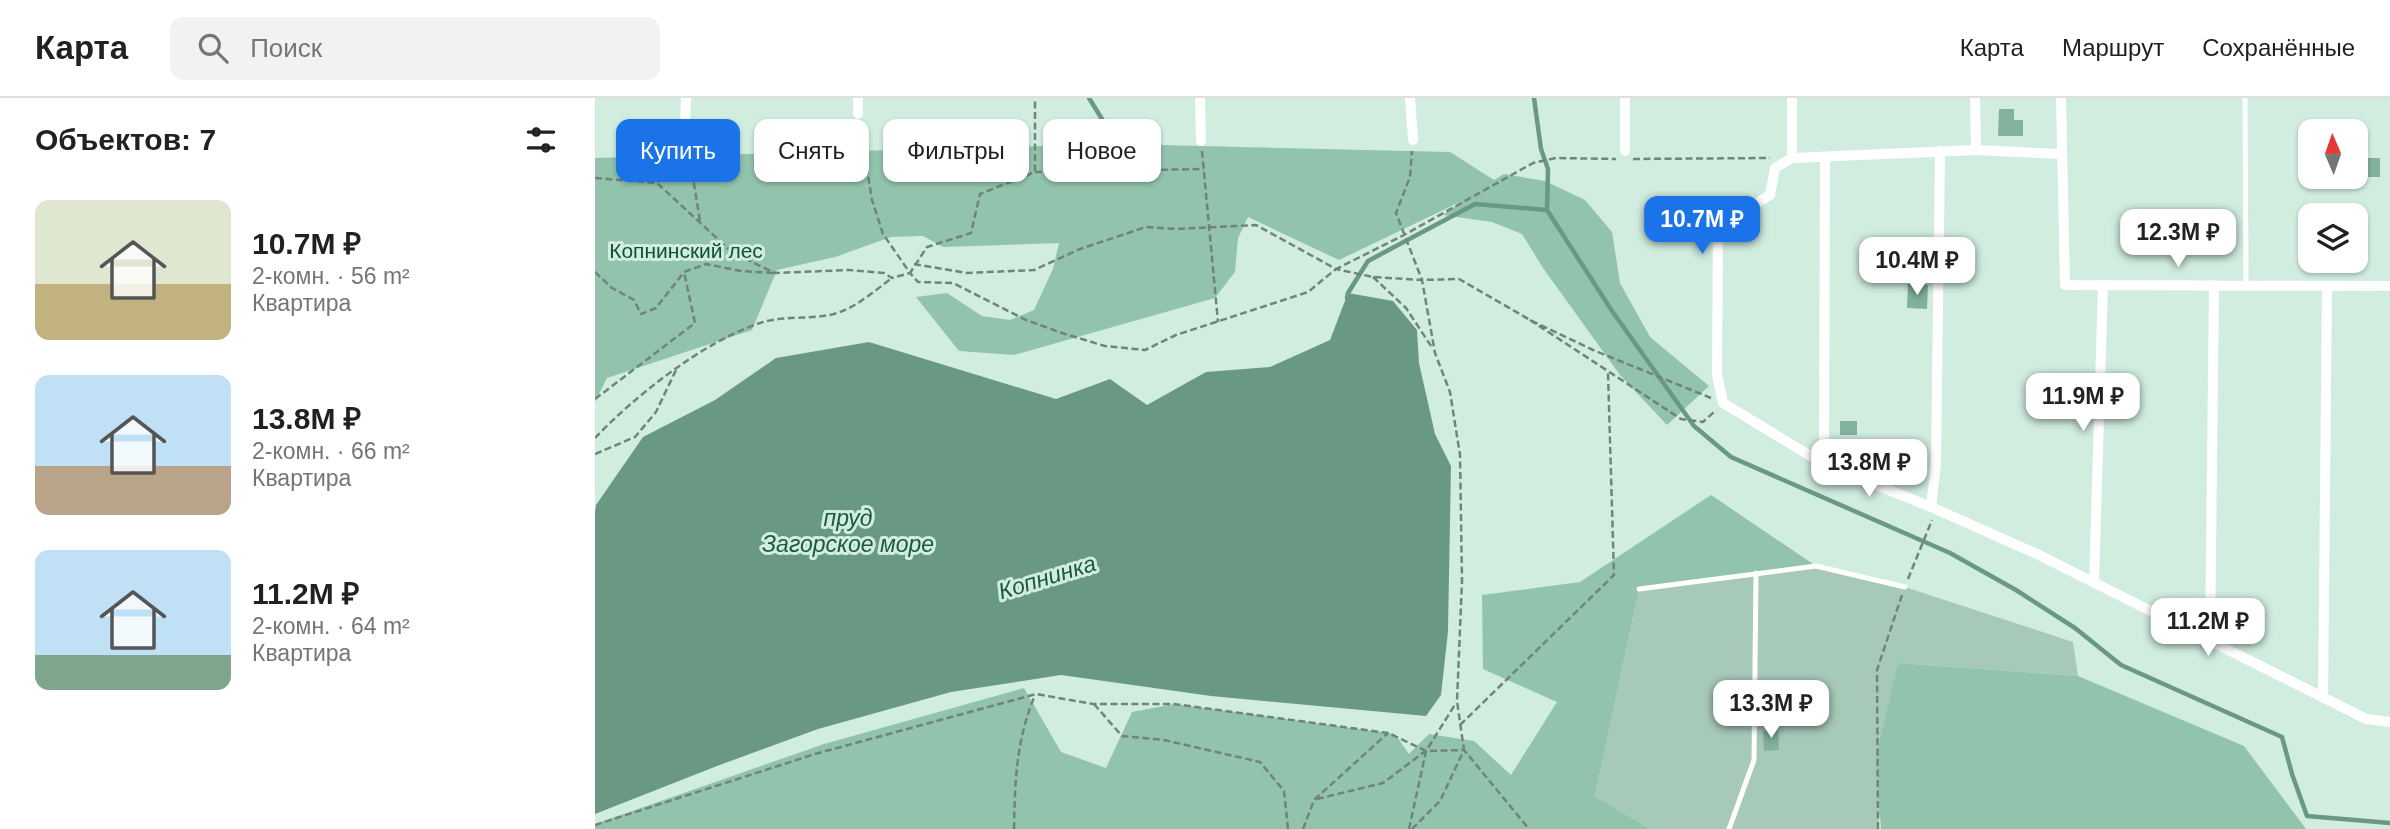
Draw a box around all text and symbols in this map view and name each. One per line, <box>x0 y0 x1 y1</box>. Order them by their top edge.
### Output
search box <box>170 17 660 80</box>
text: Карта <box>35 29 128 66</box>
icon: search <box>194 29 232 67</box>
text: Поиск <box>250 33 322 63</box>
text: Карта <box>1960 34 2024 61</box>
text: Маршрут <box>2062 34 2164 61</box>
text: Сохранённые <box>2202 34 2355 61</box>
chip: Купить <box>616 119 740 182</box>
chip: Снять <box>754 119 869 182</box>
chip: Фильтры <box>883 119 1029 182</box>
chip: Новое <box>1043 119 1161 182</box>
north arrow <box>2298 119 2368 189</box>
map controls <box>2298 119 2368 273</box>
icon: filters <box>522 121 560 159</box>
text: Объектов: 7 <box>35 123 216 156</box>
pin: 10.7M ₽ <box>1637 197 1767 256</box>
button: layers <box>2298 203 2368 273</box>
text: 10.7M ₽ <box>1660 206 1744 232</box>
pin: 12.3M ₽ <box>2113 209 2243 269</box>
text: 12.3M ₽ <box>2136 219 2220 245</box>
text: 10.7M ₽ <box>252 227 361 260</box>
icon: home <box>91 228 175 312</box>
pin: 10.4M ₽ <box>1852 238 1982 297</box>
park label: Копнинский лес <box>609 239 763 262</box>
text: 10.4M ₽ <box>1875 247 1959 273</box>
text: 2-комн. · 56 m² <box>252 263 410 289</box>
text: Квартира <box>252 290 351 316</box>
pin: 11.9M ₽ <box>2018 374 2148 433</box>
text: 11.9M ₽ <box>2042 383 2124 409</box>
text: 13.8M ₽ <box>252 402 361 435</box>
icon: home <box>91 403 175 487</box>
text: 2-комн. · 66 m² <box>252 438 410 464</box>
pin: 13.8M ₽ <box>1804 440 1934 499</box>
text: 13.8M ₽ <box>1827 449 1911 475</box>
text: Квартира <box>252 465 351 491</box>
water label: пруд Загорское море <box>762 505 934 557</box>
water label: Копнинка <box>995 550 1099 604</box>
text: 11.2M ₽ <box>252 577 360 610</box>
icon: home <box>91 578 175 662</box>
pin: 11.2M ₽ <box>2143 598 2273 658</box>
text: 11.2M ₽ <box>2167 608 2249 634</box>
text: 2-комн. · 64 m² <box>252 613 410 639</box>
text: Квартира <box>252 640 351 666</box>
pin: 13.3M ₽ <box>1706 680 1836 740</box>
text: 13.3M ₽ <box>1729 690 1813 716</box>

